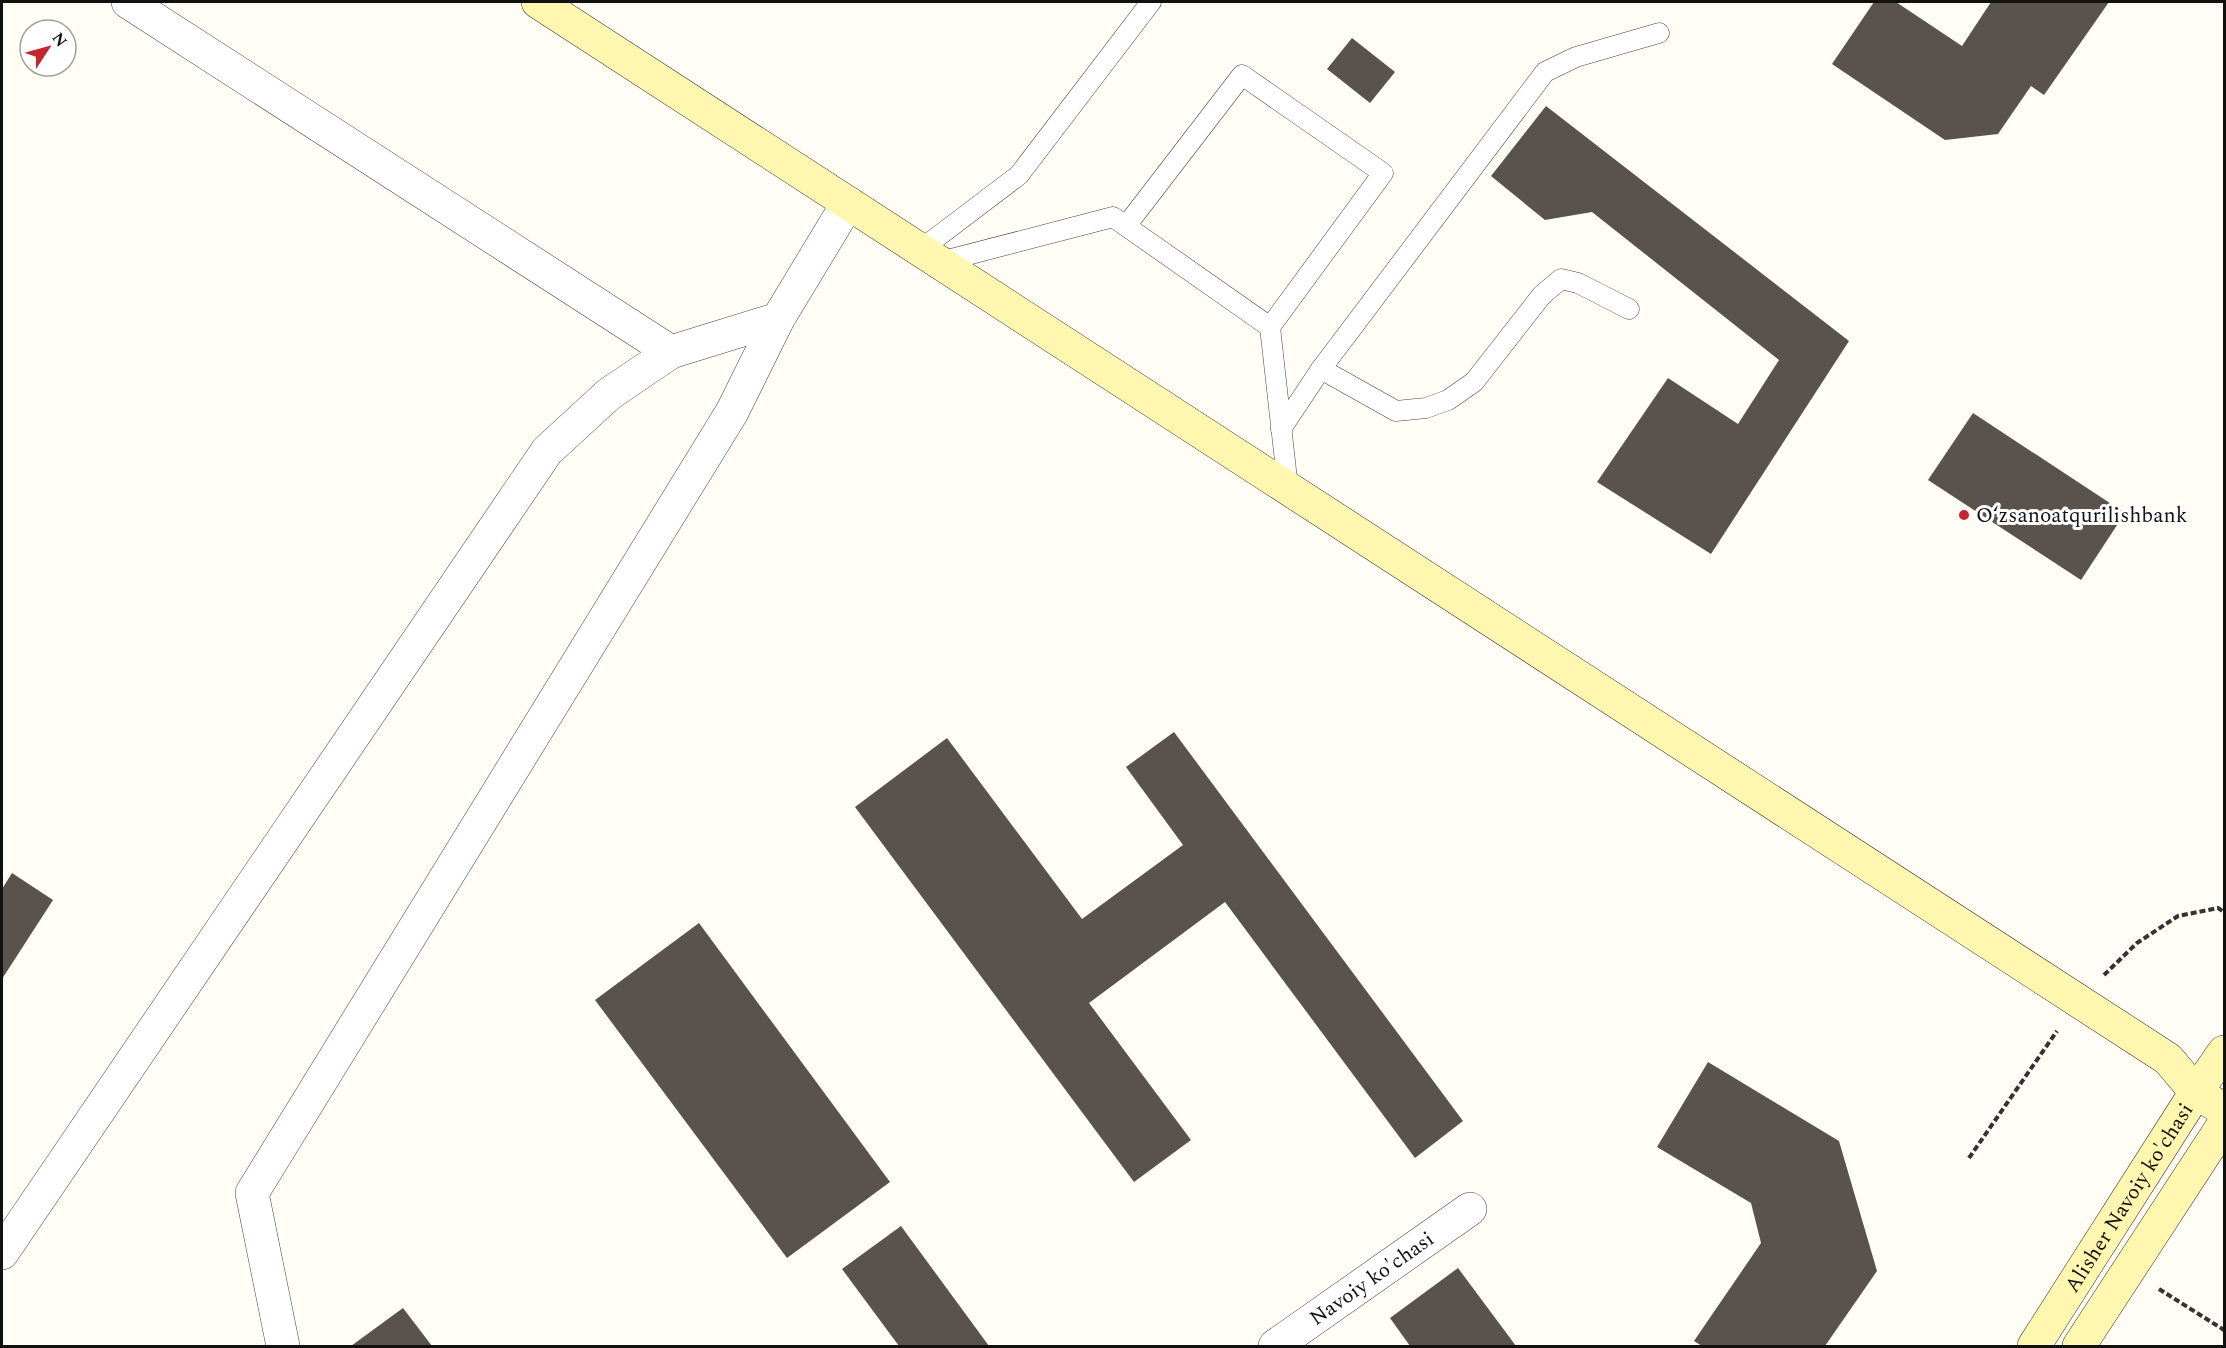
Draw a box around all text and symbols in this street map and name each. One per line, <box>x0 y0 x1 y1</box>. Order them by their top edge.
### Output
north arrow <box>18 18 78 78</box>
text: N <box>46 27 73 52</box>
place label: Oʻzsanoatqurilishbank <box>1976 500 2188 532</box>
marker: Oʻzsanoatqurilishbank <box>1957 508 1971 522</box>
street label: Alisher Navoiy ko'chasi <box>2057 1097 2202 1299</box>
street label: Navoiy ko'chasi <box>1303 1224 1441 1334</box>

